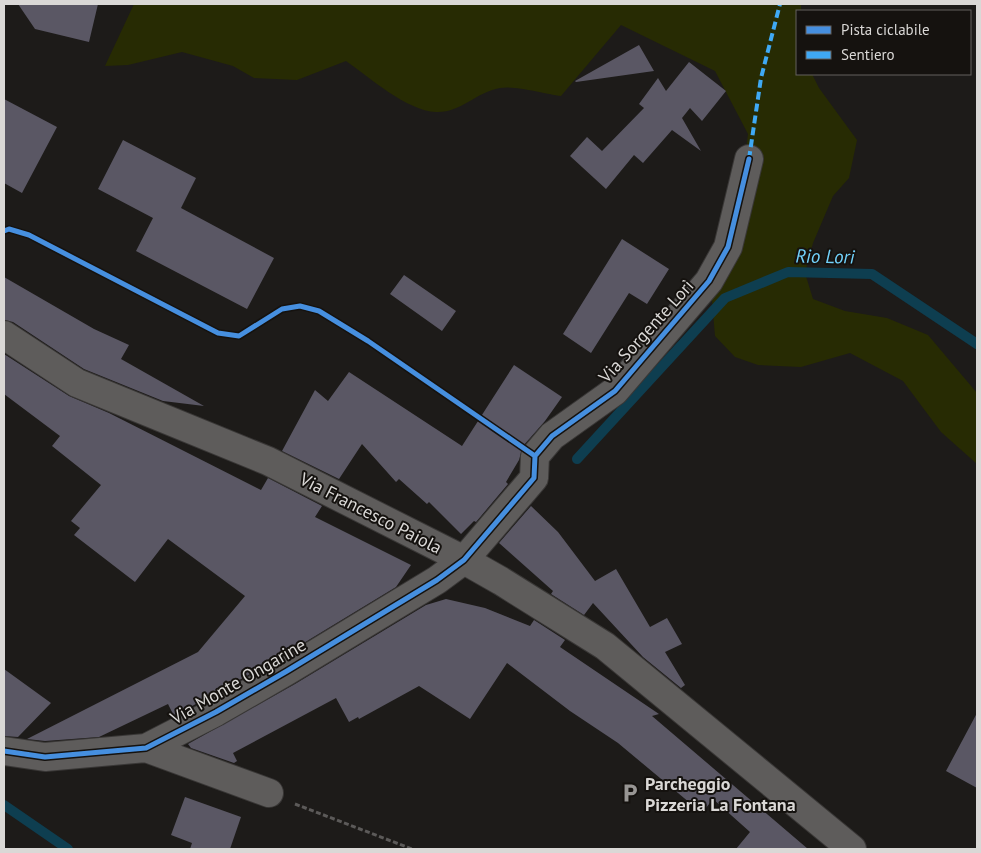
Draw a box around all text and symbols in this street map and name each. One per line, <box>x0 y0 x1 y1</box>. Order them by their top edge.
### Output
legend <box>796 10 971 75</box>
text: Pista ciclabile <box>841 20 930 39</box>
text: Sentiero <box>841 45 895 64</box>
water label: Rio Lori <box>795 243 856 269</box>
street label: Via Sorgente Lorì <box>593 274 699 388</box>
street label: Via Francesco Paiola <box>295 467 446 559</box>
street label: Via Monte Ongarine <box>165 633 310 730</box>
place label: Parcheggio Pizzeria La Fontana <box>645 772 796 816</box>
parking icon: Parcheggio Pizzeria La Fontana <box>619 782 641 804</box>

